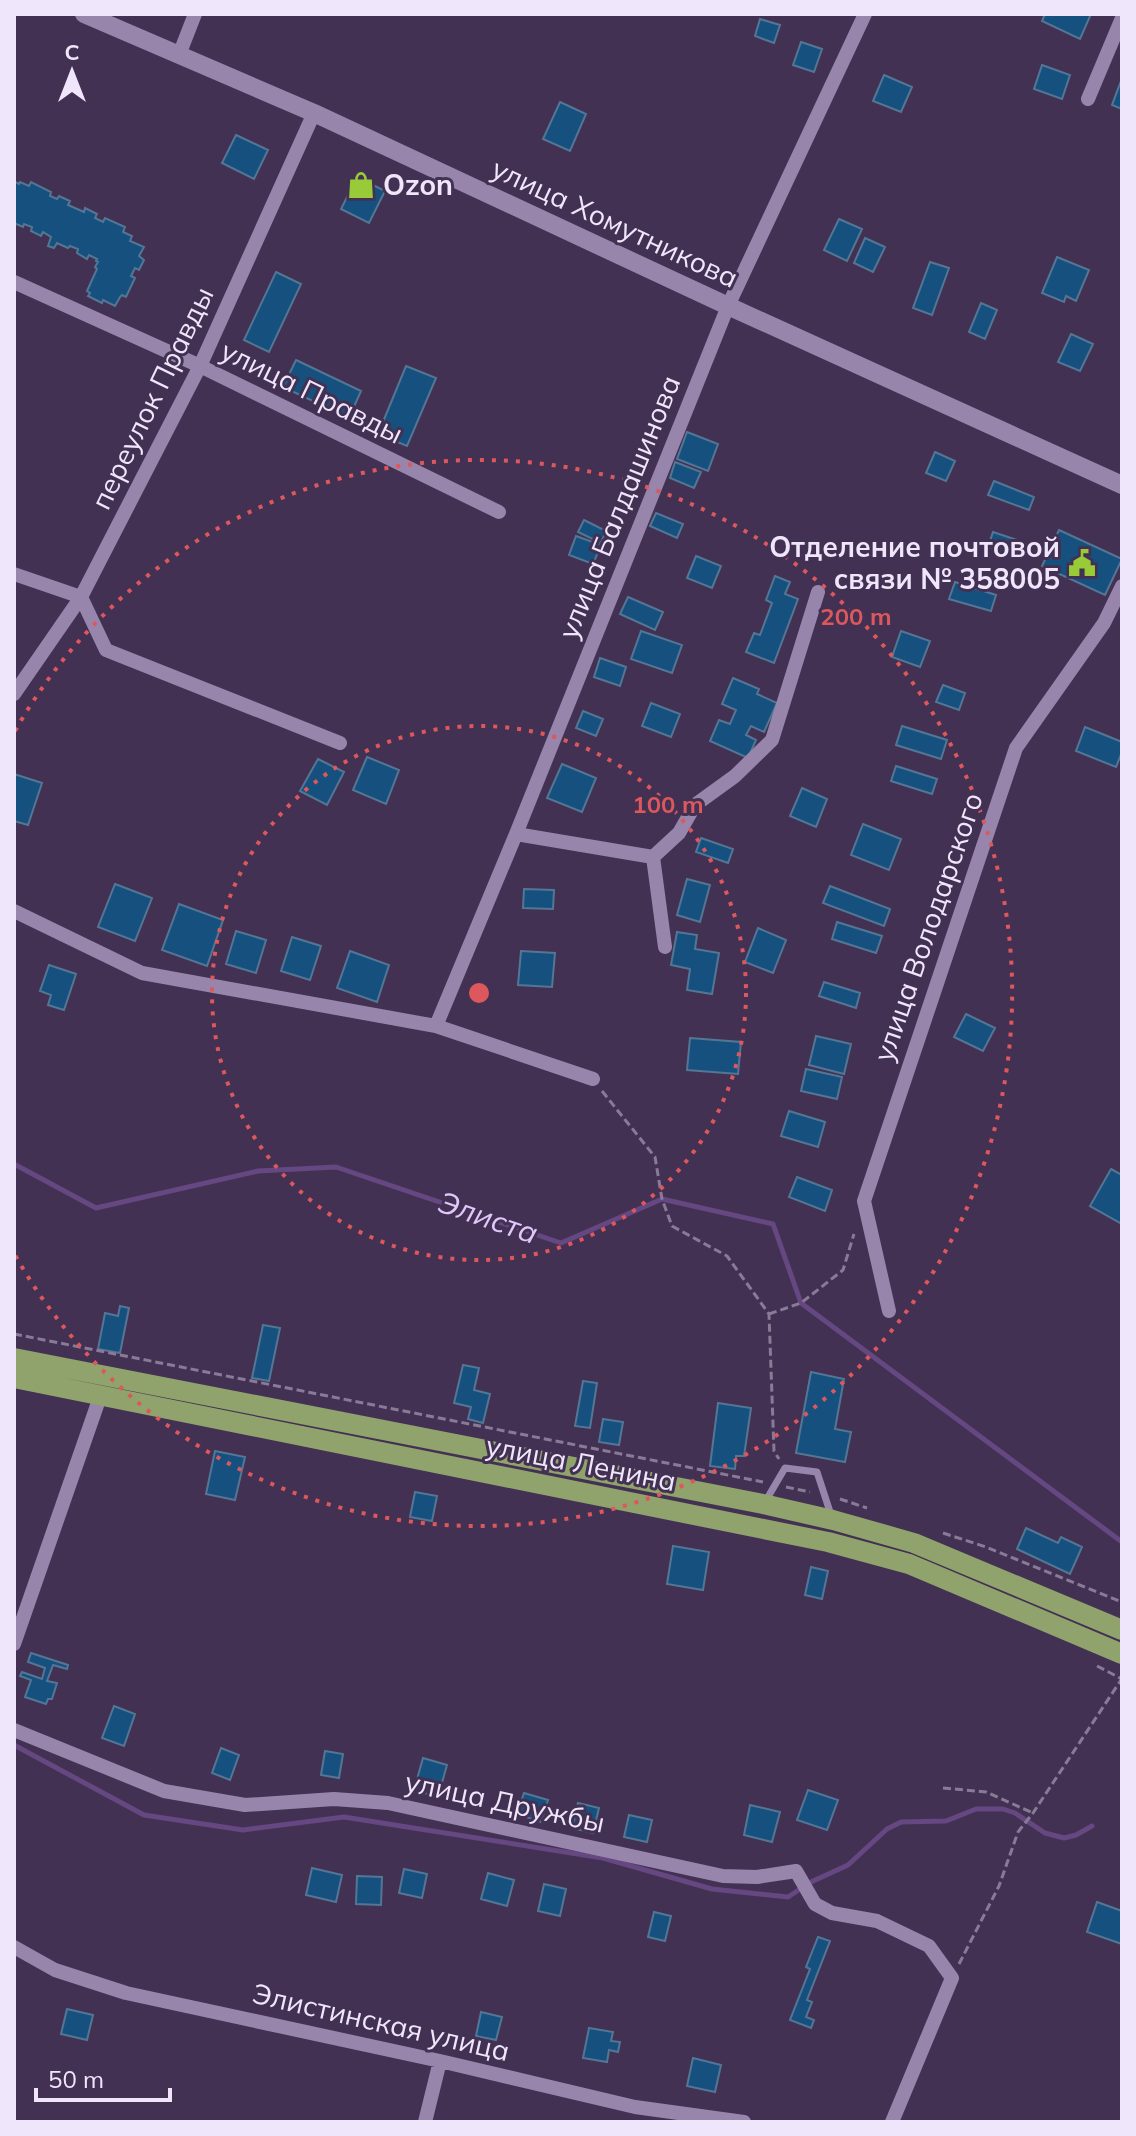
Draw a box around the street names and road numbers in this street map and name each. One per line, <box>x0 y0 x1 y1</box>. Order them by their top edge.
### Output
street label: улица Хомутникова <box>487 150 744 295</box>
street label: переулок Правды <box>82 281 221 515</box>
street label: улица Правды <box>215 332 409 451</box>
street label: улица Балдашинова <box>550 370 687 644</box>
street label: улица Володарского <box>865 788 990 1066</box>
street label: улица Ленина <box>483 1427 679 1498</box>
street label: улица Дружбы <box>402 1763 608 1840</box>
street label: Элистинская улица <box>249 1975 513 2068</box>

